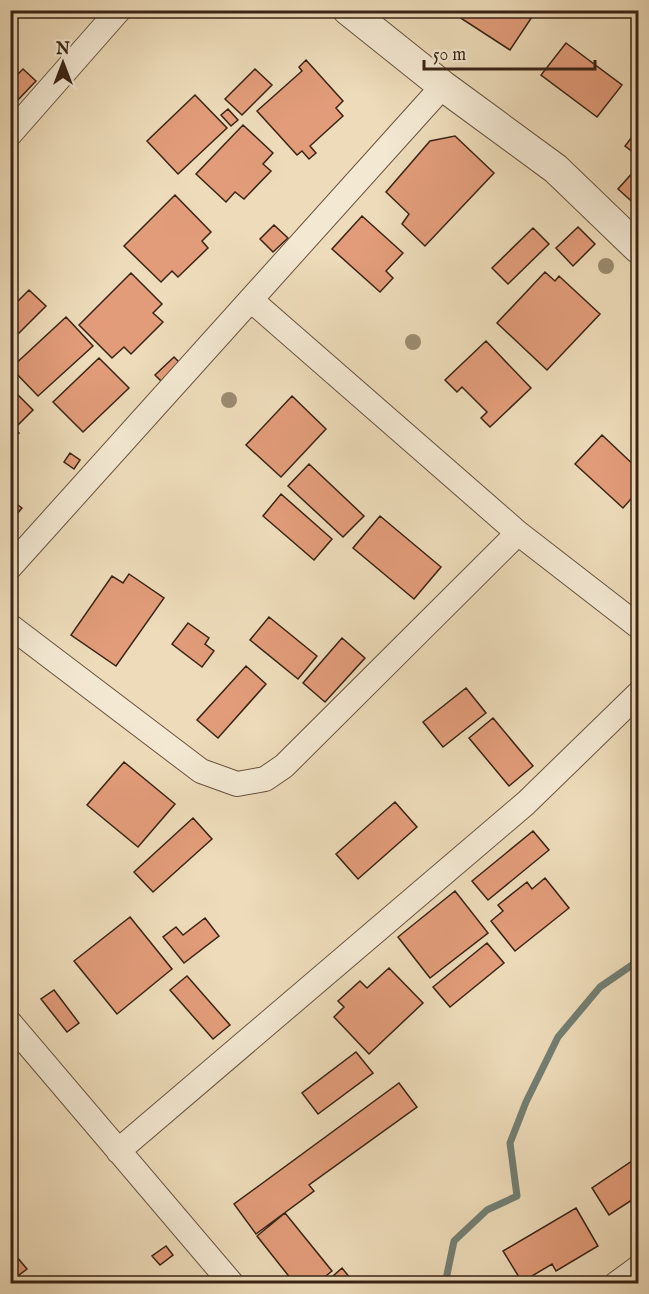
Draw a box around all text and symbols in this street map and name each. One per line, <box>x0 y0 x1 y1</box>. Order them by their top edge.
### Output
north arrow <box>33 33 93 93</box>
scale bar <box>424 33 595 71</box>
text: N <box>55 40 70 60</box>
text: 50 m <box>433 44 466 67</box>

